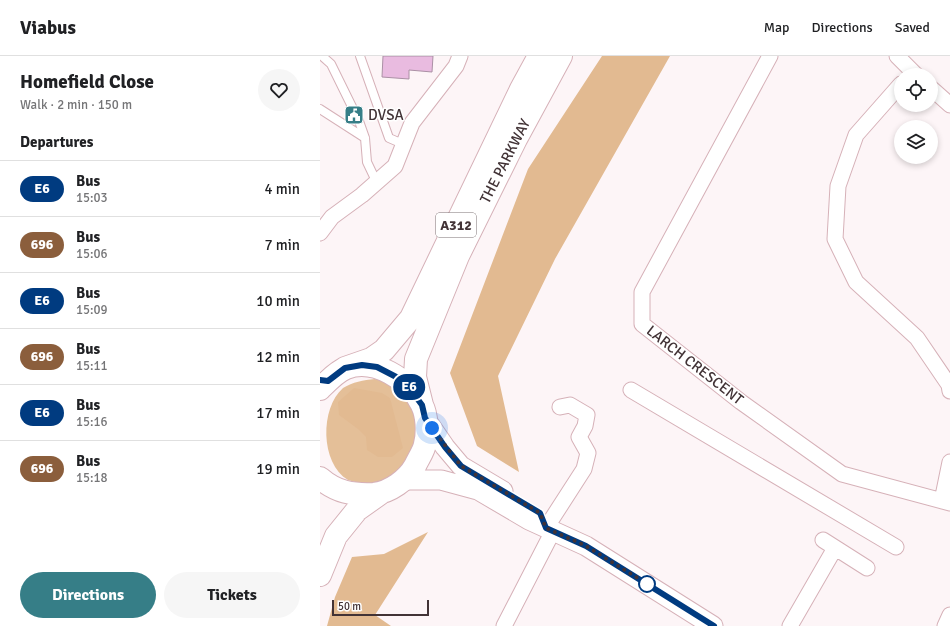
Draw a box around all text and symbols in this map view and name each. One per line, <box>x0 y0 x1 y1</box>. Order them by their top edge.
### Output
text: Viabus <box>20 16 76 40</box>
text: Map <box>764 19 790 36</box>
text: Directions <box>812 19 873 36</box>
text: Saved <box>895 19 930 36</box>
map controls <box>894 68 938 164</box>
button: locate <box>894 68 938 112</box>
button: heart <box>258 69 300 111</box>
text: Homefield Close <box>20 70 154 94</box>
text: Walk · 2 min · 150 m <box>20 97 132 113</box>
public building icon: DVSA <box>343 104 365 126</box>
place label: DVSA <box>368 106 404 124</box>
street label: THE PARKWAY <box>476 115 534 206</box>
button: layers <box>894 120 938 164</box>
text: Departures <box>20 133 93 151</box>
text: Bus <box>76 172 100 190</box>
text: E6 <box>34 180 50 197</box>
text: 4 min <box>264 180 300 198</box>
text: 15:03 <box>76 190 108 206</box>
road number: A312 <box>436 213 476 237</box>
text: Bus <box>76 228 100 246</box>
text: 696 <box>31 236 53 253</box>
text: 7 min <box>264 236 300 254</box>
text: 15:06 <box>76 246 108 262</box>
text: Bus <box>76 284 100 302</box>
text: E6 <box>34 292 50 309</box>
text: 10 min <box>256 292 300 310</box>
text: 15:09 <box>76 302 108 318</box>
street label: LARCH CRESCENT <box>643 322 748 409</box>
text: Bus <box>76 340 100 358</box>
text: 696 <box>31 348 53 365</box>
text: 12 min <box>256 348 300 366</box>
text: 15:11 <box>76 358 108 374</box>
line badge: E6 <box>391 374 427 400</box>
text: E6 <box>401 378 417 395</box>
text: Bus <box>76 396 100 414</box>
text: E6 <box>34 404 50 421</box>
text: 17 min <box>256 404 300 422</box>
text: 15:16 <box>76 414 108 430</box>
your location <box>422 418 442 438</box>
text: Bus <box>76 452 100 470</box>
text: 696 <box>31 460 53 477</box>
text: 19 min <box>256 460 300 478</box>
text: 15:18 <box>76 470 108 486</box>
button: Directions <box>20 572 156 618</box>
button: Tickets <box>164 572 300 618</box>
unlabelled marker <box>638 575 656 593</box>
scale bar <box>332 598 429 617</box>
text: 50 m <box>338 600 361 613</box>

